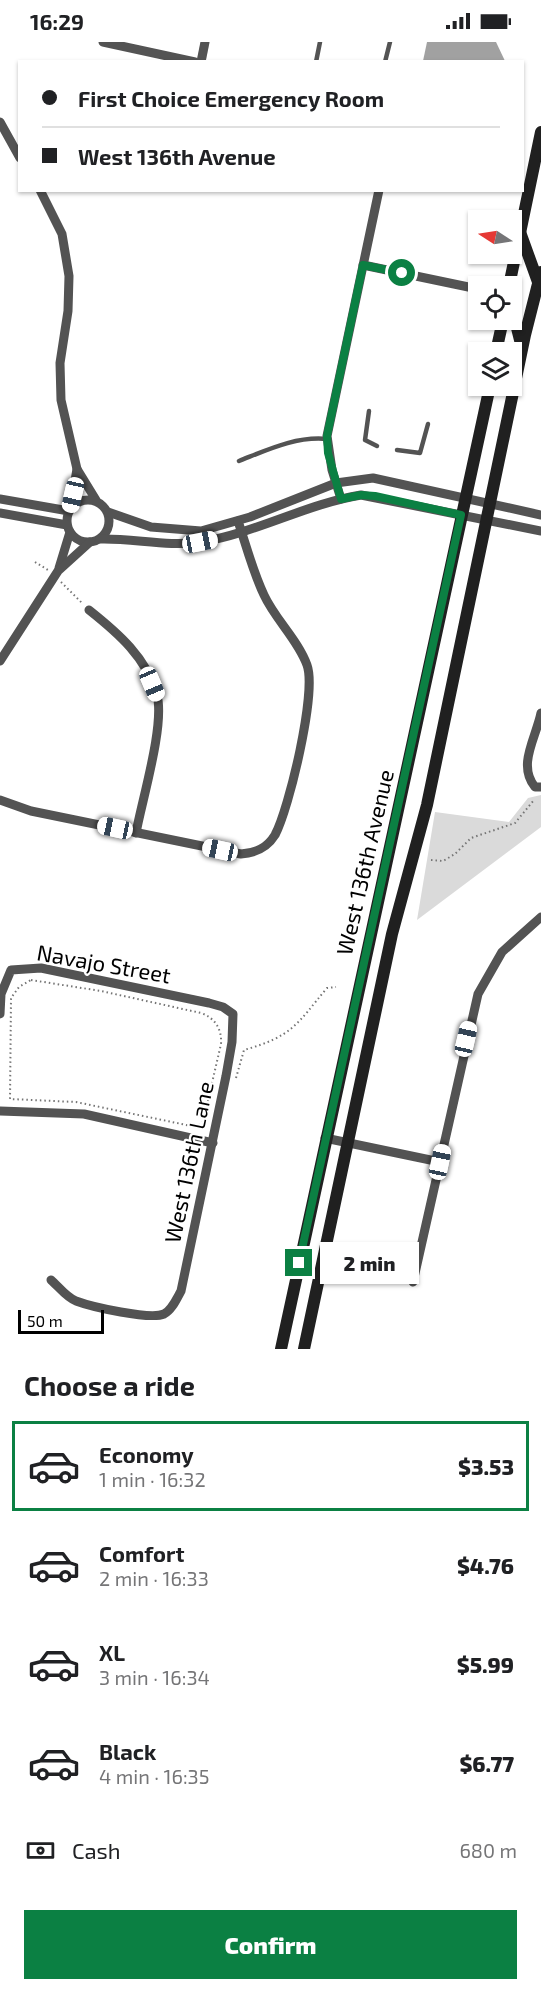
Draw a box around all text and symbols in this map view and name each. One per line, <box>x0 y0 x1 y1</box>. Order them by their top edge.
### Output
text: 16:29 <box>30 8 84 34</box>
text: First Choice Emergency Room <box>78 85 384 111</box>
text: West 136th Avenue <box>78 143 276 169</box>
north arrow <box>468 210 522 264</box>
map controls <box>468 210 522 396</box>
route start <box>388 259 415 286</box>
button: locate <box>468 276 522 330</box>
button: layers <box>468 342 522 396</box>
car <box>60 475 86 515</box>
car <box>181 530 219 554</box>
car <box>137 664 167 704</box>
street label: West 136th Avenue <box>330 767 398 957</box>
car <box>96 815 134 841</box>
car <box>201 837 239 863</box>
street label: Navajo Street <box>35 938 173 989</box>
car <box>453 1019 479 1059</box>
street label: West 136th Lane <box>158 1079 218 1245</box>
car <box>427 1143 453 1181</box>
callout: 2 min <box>320 1242 419 1284</box>
route end <box>285 1249 312 1276</box>
text: 2 min <box>344 1251 395 1275</box>
scale bar <box>18 1307 104 1334</box>
text: 50 m <box>27 1311 63 1330</box>
text: Choose a ride <box>24 1369 195 1401</box>
icon: car <box>27 1439 81 1493</box>
text: Economy <box>99 1441 194 1467</box>
text: $3.53 <box>458 1453 514 1479</box>
text: 1 min · 16:32 <box>99 1467 206 1491</box>
icon: car <box>27 1538 81 1592</box>
text: Comfort <box>99 1540 184 1566</box>
text: $4.76 <box>457 1552 514 1578</box>
text: 2 min · 16:33 <box>99 1566 209 1590</box>
icon: car <box>27 1637 81 1691</box>
text: XL <box>99 1639 125 1665</box>
text: $5.99 <box>457 1651 514 1677</box>
text: 3 min · 16:34 <box>99 1665 210 1689</box>
icon: car <box>27 1736 81 1790</box>
text: Black <box>99 1738 156 1764</box>
text: $6.77 <box>459 1750 514 1776</box>
text: 4 min · 16:35 <box>99 1764 209 1788</box>
icon: cash <box>24 1834 57 1867</box>
text: Cash <box>72 1837 121 1863</box>
text: 680 m <box>459 1838 517 1862</box>
button: Confirm <box>24 1910 517 1979</box>

